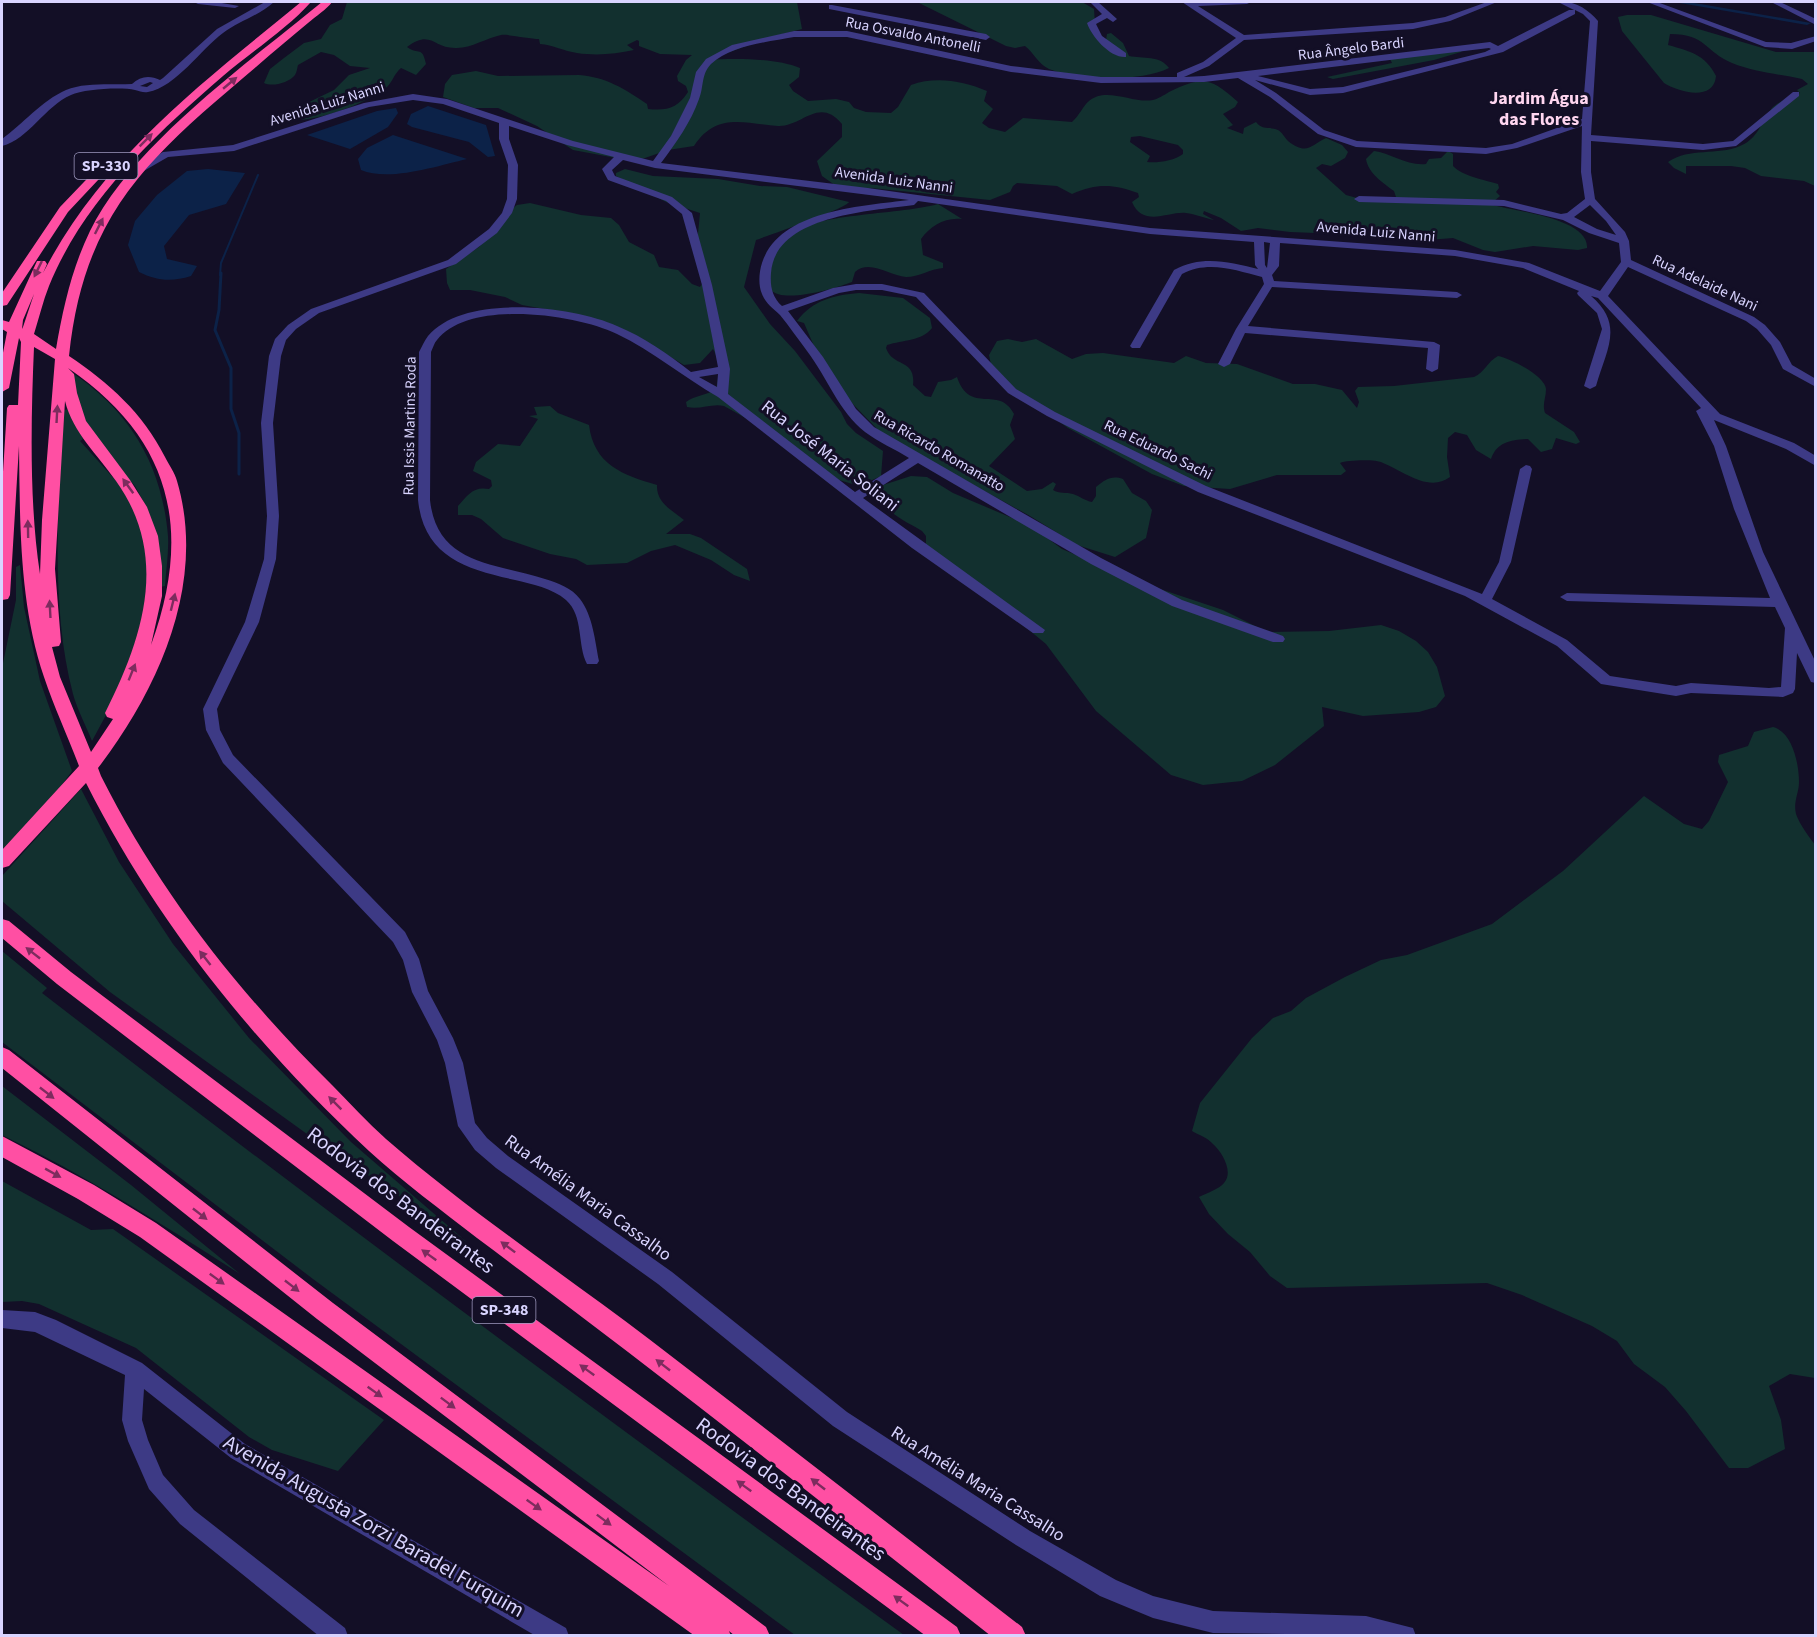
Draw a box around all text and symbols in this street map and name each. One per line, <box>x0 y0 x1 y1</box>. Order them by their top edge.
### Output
street label: Rua Osvaldo Antonelli <box>844 12 982 58</box>
street label: Rua Ângelo Bardi <box>1297 32 1405 66</box>
one-way arrow <box>222 77 238 90</box>
street label: Avenida Luiz Nanni <box>267 77 387 131</box>
district label: Jardim Água das Flores <box>1489 86 1589 132</box>
one-way arrow <box>139 132 153 147</box>
road number: SP-330 <box>74 153 138 179</box>
street label: Avenida Luiz Nanni <box>834 161 954 199</box>
street label: Avenida Luiz Nanni <box>1316 216 1436 248</box>
one-way arrow <box>94 217 104 235</box>
street label: Rua Adelaide Nani <box>1649 249 1761 317</box>
one-way arrow <box>34 261 43 278</box>
street label: Rua Issis Martins Roda <box>398 356 422 496</box>
street label: Rua José Maria Soliani <box>756 394 904 518</box>
one-way arrow <box>52 405 61 424</box>
street label: Rua Ricardo Romanatto <box>870 405 1008 497</box>
street label: Rua Eduardo Sachi <box>1100 415 1216 485</box>
one-way arrow <box>122 479 134 495</box>
one-way arrow <box>23 520 33 539</box>
one-way arrow <box>169 593 179 611</box>
one-way arrow <box>46 600 55 619</box>
one-way arrow <box>128 663 137 681</box>
one-way arrow <box>25 947 40 959</box>
one-way arrow <box>199 951 211 966</box>
one-way arrow <box>39 1086 55 1099</box>
one-way arrow <box>328 1096 342 1111</box>
street label: Rodovia dos Bandeirantes <box>301 1119 501 1281</box>
street label: Rua Amélia Maria Cassalho <box>499 1129 677 1267</box>
one-way arrow <box>45 1168 62 1178</box>
one-way arrow <box>192 1207 207 1219</box>
one-way arrow <box>500 1241 515 1253</box>
one-way arrow <box>422 1249 438 1261</box>
one-way arrow <box>208 1273 224 1285</box>
one-way arrow <box>284 1279 300 1292</box>
road number: SP-348 <box>472 1297 536 1323</box>
one-way arrow <box>655 1358 671 1371</box>
one-way arrow <box>579 1365 594 1377</box>
one-way arrow <box>368 1386 383 1398</box>
one-way arrow <box>440 1397 455 1409</box>
street label: Rodovia dos Bandeirantes <box>690 1410 892 1568</box>
street label: Rua Amélia Maria Cassalho <box>886 1420 1070 1548</box>
street label: Avenida Augusta Zorzi Baradel Furquim <box>218 1427 530 1625</box>
one-way arrow <box>810 1478 825 1490</box>
one-way arrow <box>736 1479 752 1492</box>
one-way arrow <box>526 1499 542 1511</box>
one-way arrow <box>596 1514 611 1526</box>
one-way arrow <box>894 1595 910 1607</box>

